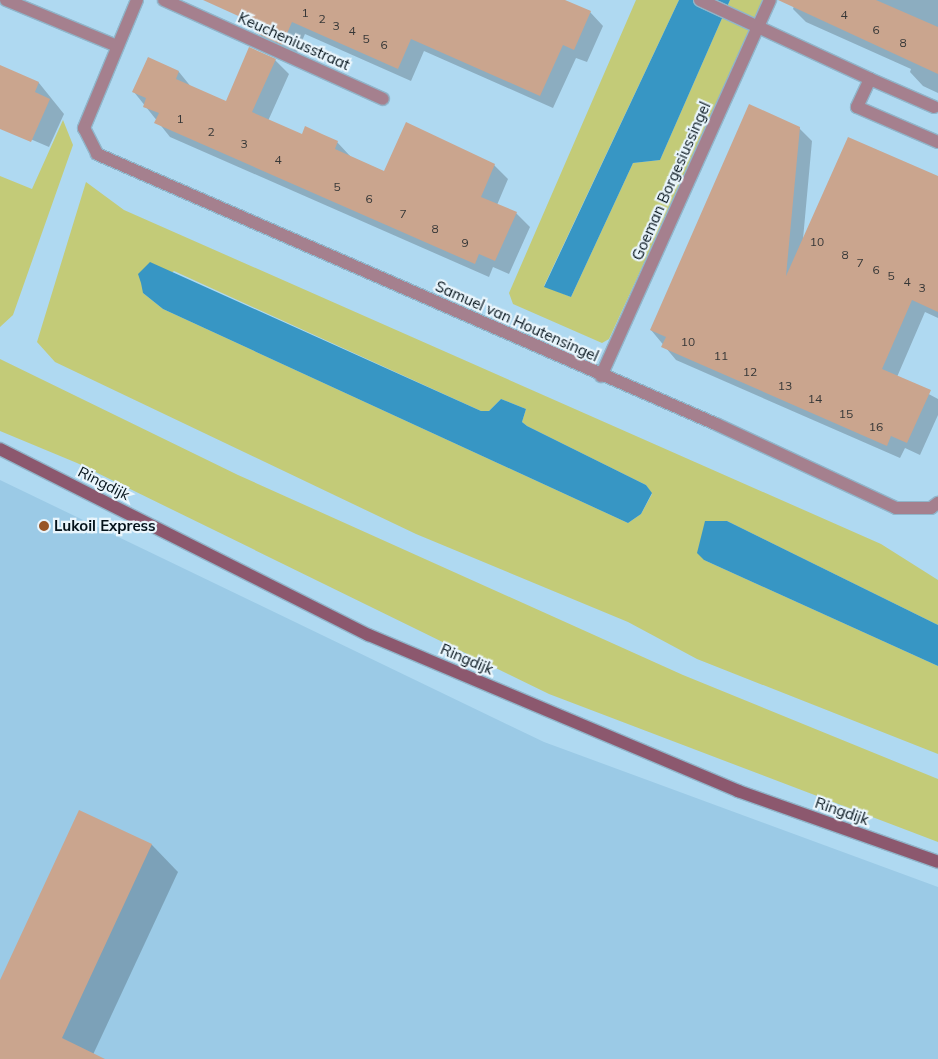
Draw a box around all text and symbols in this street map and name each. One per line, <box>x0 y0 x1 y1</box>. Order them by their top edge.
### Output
house number: 1 <box>301 6 309 20</box>
street label: Keucheniusstraat <box>235 8 353 74</box>
house number: 4 <box>840 8 848 22</box>
house number: 2 <box>318 12 326 26</box>
house number: 3 <box>332 19 340 33</box>
house number: 6 <box>872 23 880 37</box>
house number: 4 <box>348 24 356 38</box>
house number: 5 <box>362 32 370 46</box>
house number: 8 <box>899 36 907 50</box>
house number: 6 <box>380 38 388 52</box>
street label: Goeman Borgesiussingel <box>628 99 714 263</box>
house number: 1 <box>176 112 184 126</box>
house number: 2 <box>207 125 215 139</box>
house number: 3 <box>240 137 248 151</box>
house number: 4 <box>274 153 282 167</box>
house number: 5 <box>333 180 341 194</box>
house number: 6 <box>365 192 373 206</box>
house number: 7 <box>399 207 407 221</box>
house number: 8 <box>431 222 439 236</box>
house number: 10 <box>810 235 824 249</box>
house number: 9 <box>461 236 469 250</box>
house number: 8 <box>841 248 849 262</box>
house number: 7 <box>856 256 864 270</box>
house number: 6 <box>872 263 880 277</box>
house number: 5 <box>887 269 895 283</box>
house number: 4 <box>903 275 911 289</box>
street label: Samuel van Houtensingel <box>433 277 601 365</box>
house number: 3 <box>918 281 926 295</box>
house number: 10 <box>681 335 695 349</box>
house number: 11 <box>714 349 728 363</box>
house number: 12 <box>743 365 757 379</box>
house number: 13 <box>778 379 792 393</box>
house number: 14 <box>808 392 822 406</box>
house number: 15 <box>839 407 853 421</box>
house number: 16 <box>869 420 883 434</box>
street label: Ringdijk <box>75 462 133 504</box>
place label: Lukoil Express <box>54 517 156 535</box>
marker: Lukoil Express <box>38 520 50 532</box>
street label: Ringdijk <box>438 640 496 678</box>
street label: Ringdijk <box>813 793 871 829</box>

